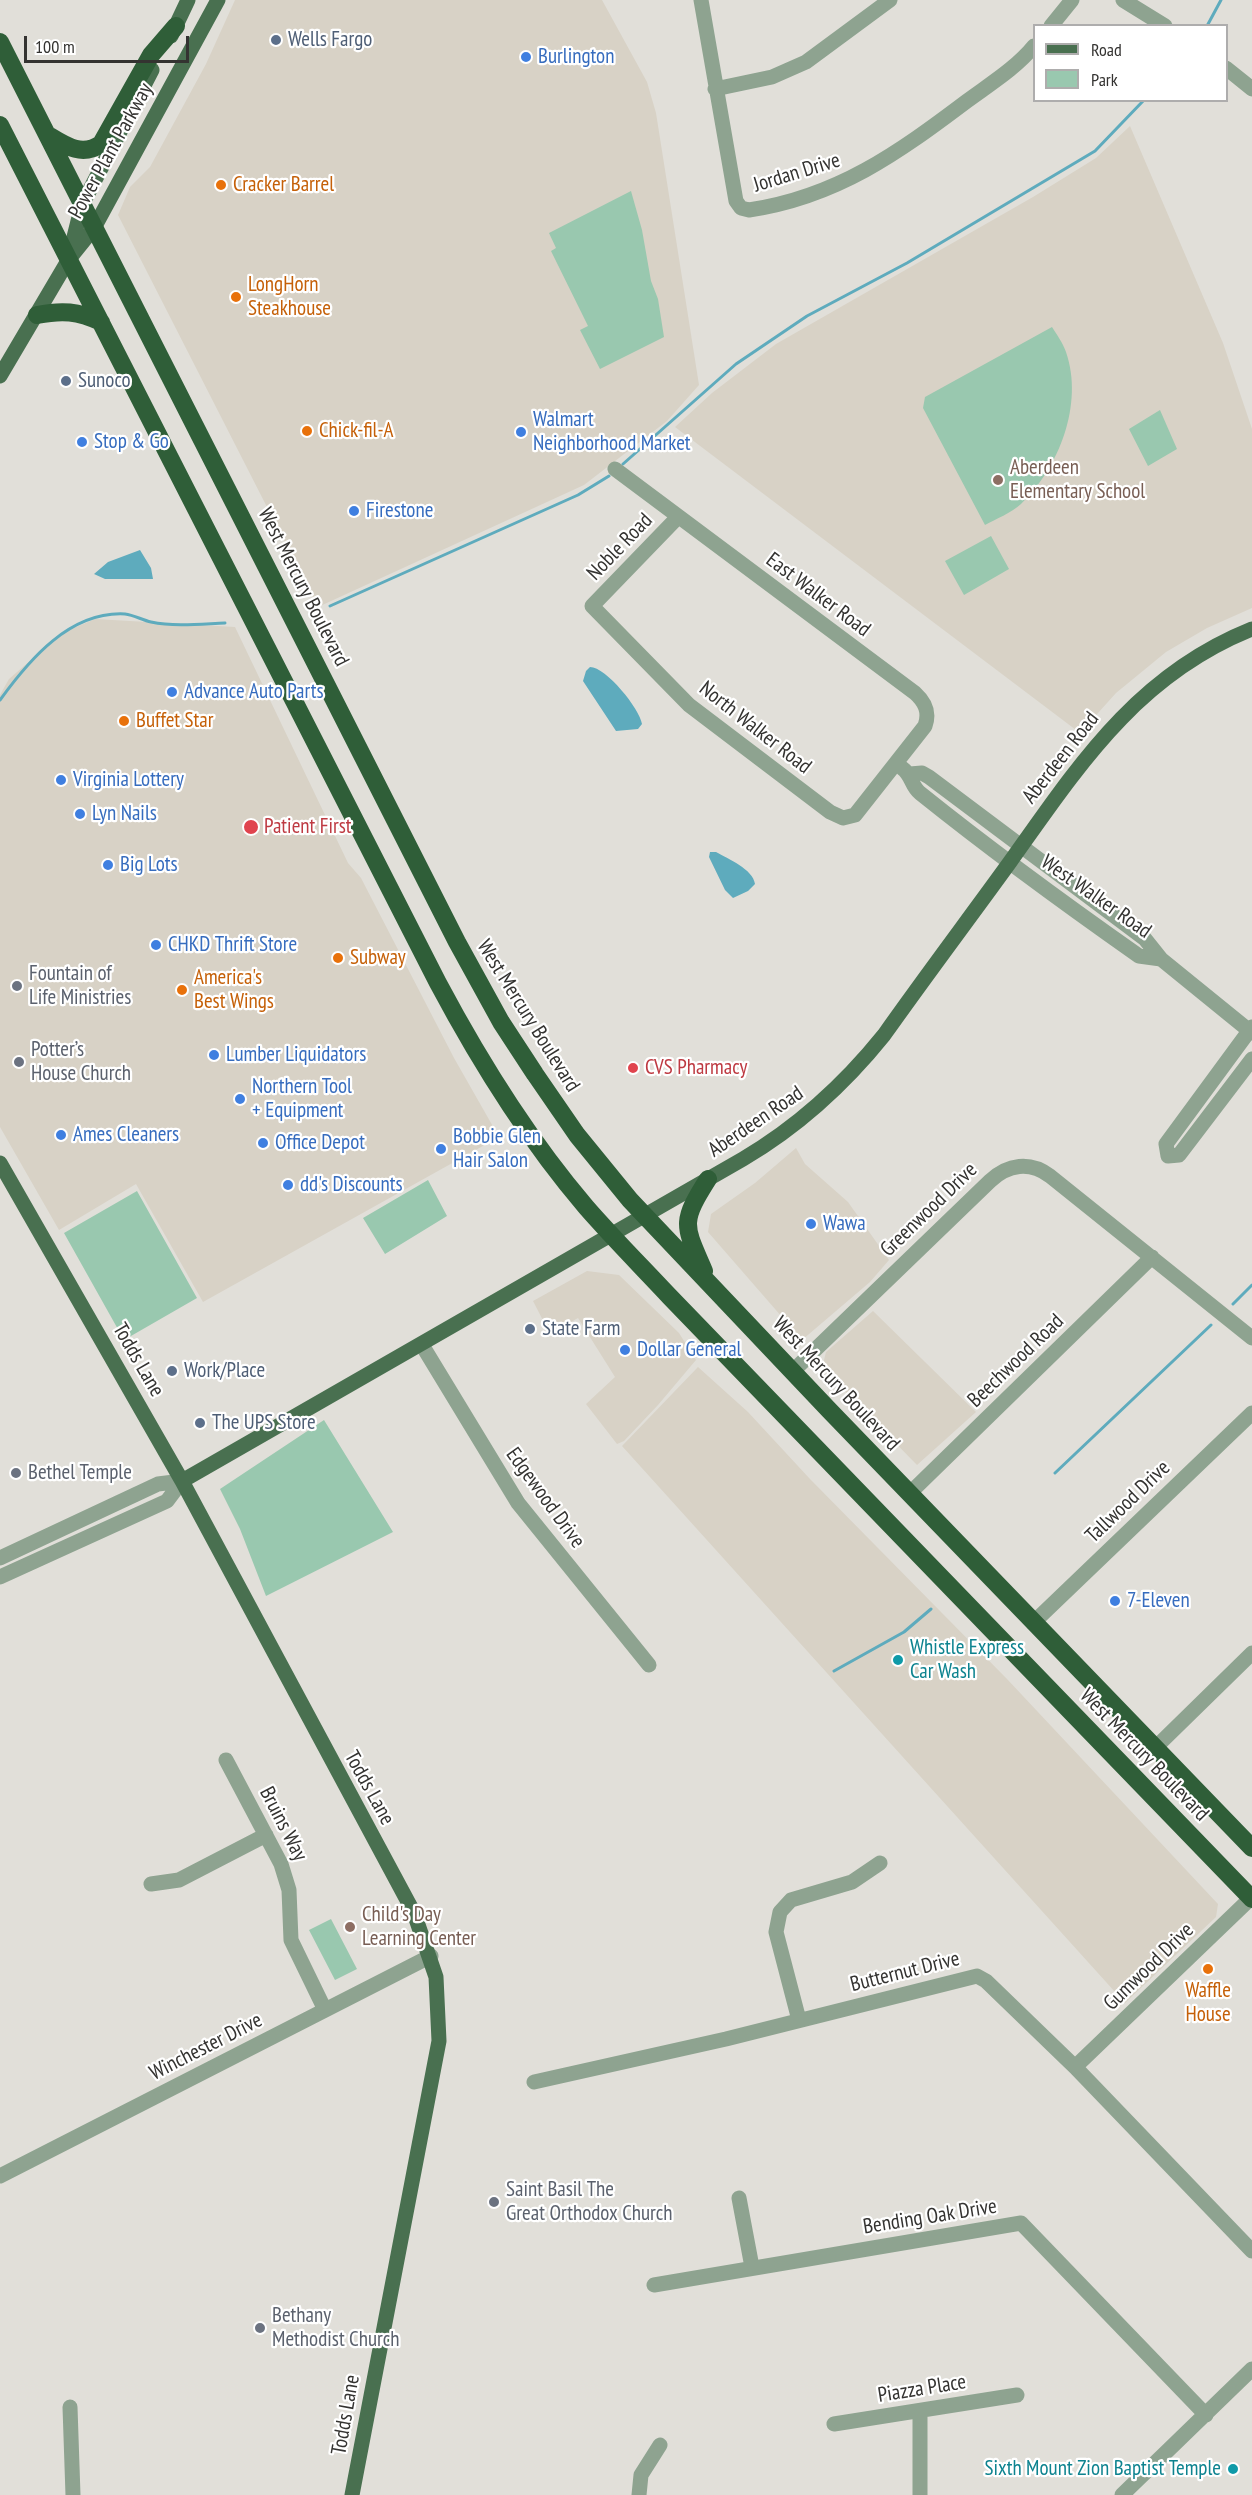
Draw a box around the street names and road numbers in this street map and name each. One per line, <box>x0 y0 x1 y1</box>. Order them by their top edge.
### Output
street label: Power Plant Parkway <box>63 79 159 223</box>
street label: Jordan Drive <box>751 148 843 198</box>
street label: West Mercury Boulevard <box>252 504 354 670</box>
street label: Noble Road <box>582 508 658 586</box>
street label: East Walker Road <box>761 548 875 642</box>
street label: North Walker Road <box>694 676 816 780</box>
street label: Aberdeen Road <box>1017 707 1105 809</box>
street label: West Walker Road <box>1036 850 1156 944</box>
street label: West Mercury Boulevard <box>471 935 585 1097</box>
street label: Aberdeen Road <box>704 1081 808 1163</box>
street label: Greenwood Drive <box>875 1158 983 1262</box>
street label: Beechwood Road <box>963 1309 1069 1413</box>
street label: West Mercury Boulevard <box>767 1312 905 1456</box>
street label: Todds Lane <box>107 1319 169 1401</box>
street label: Edgewood Drive <box>500 1443 590 1553</box>
street label: Tallwood Drive <box>1080 1455 1176 1549</box>
street label: West Mercury Boulevard <box>1074 1683 1214 1827</box>
street label: Todds Lane <box>338 1747 400 1829</box>
street label: Bruins Way <box>254 1783 312 1865</box>
street label: Gumwood Drive <box>1099 1918 1199 2016</box>
street label: Butternut Drive <box>848 1946 962 1998</box>
street label: Winchester Drive <box>145 2008 267 2086</box>
street label: Bending Oak Drive <box>861 2194 999 2240</box>
street label: Piazza Place <box>876 2370 968 2408</box>
street label: Todds Lane <box>327 2373 365 2457</box>

